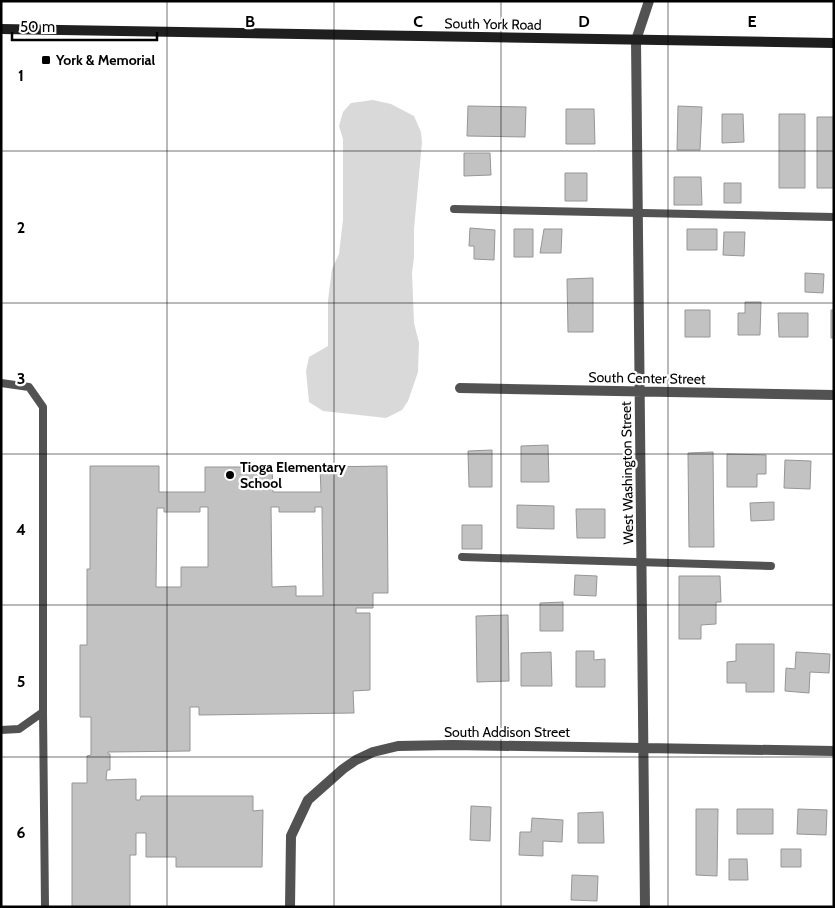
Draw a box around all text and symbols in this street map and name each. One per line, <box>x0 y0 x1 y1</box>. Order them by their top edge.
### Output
scale bar <box>12 10 158 42</box>
text: B <box>245 12 255 31</box>
text: C <box>413 12 423 31</box>
text: D <box>578 12 590 31</box>
text: E <box>747 12 757 31</box>
street label: South York Road <box>444 14 542 34</box>
text: 50 m <box>20 18 55 36</box>
place label: York & Memorial <box>55 51 156 69</box>
marker: York & Memorial <box>40 54 52 66</box>
text: 1 <box>18 66 24 85</box>
text: 2 <box>17 218 25 237</box>
street label: South Center Street <box>588 368 706 388</box>
text: 3 <box>17 369 25 388</box>
street label: West Washington Street <box>617 401 637 545</box>
place label: Tioga Elementary School <box>240 458 346 492</box>
marker: Tioga Elementary School <box>224 469 236 481</box>
text: 4 <box>16 520 26 539</box>
text: 5 <box>17 672 25 691</box>
street label: South Addison Street <box>444 723 570 741</box>
text: 6 <box>17 823 26 842</box>

